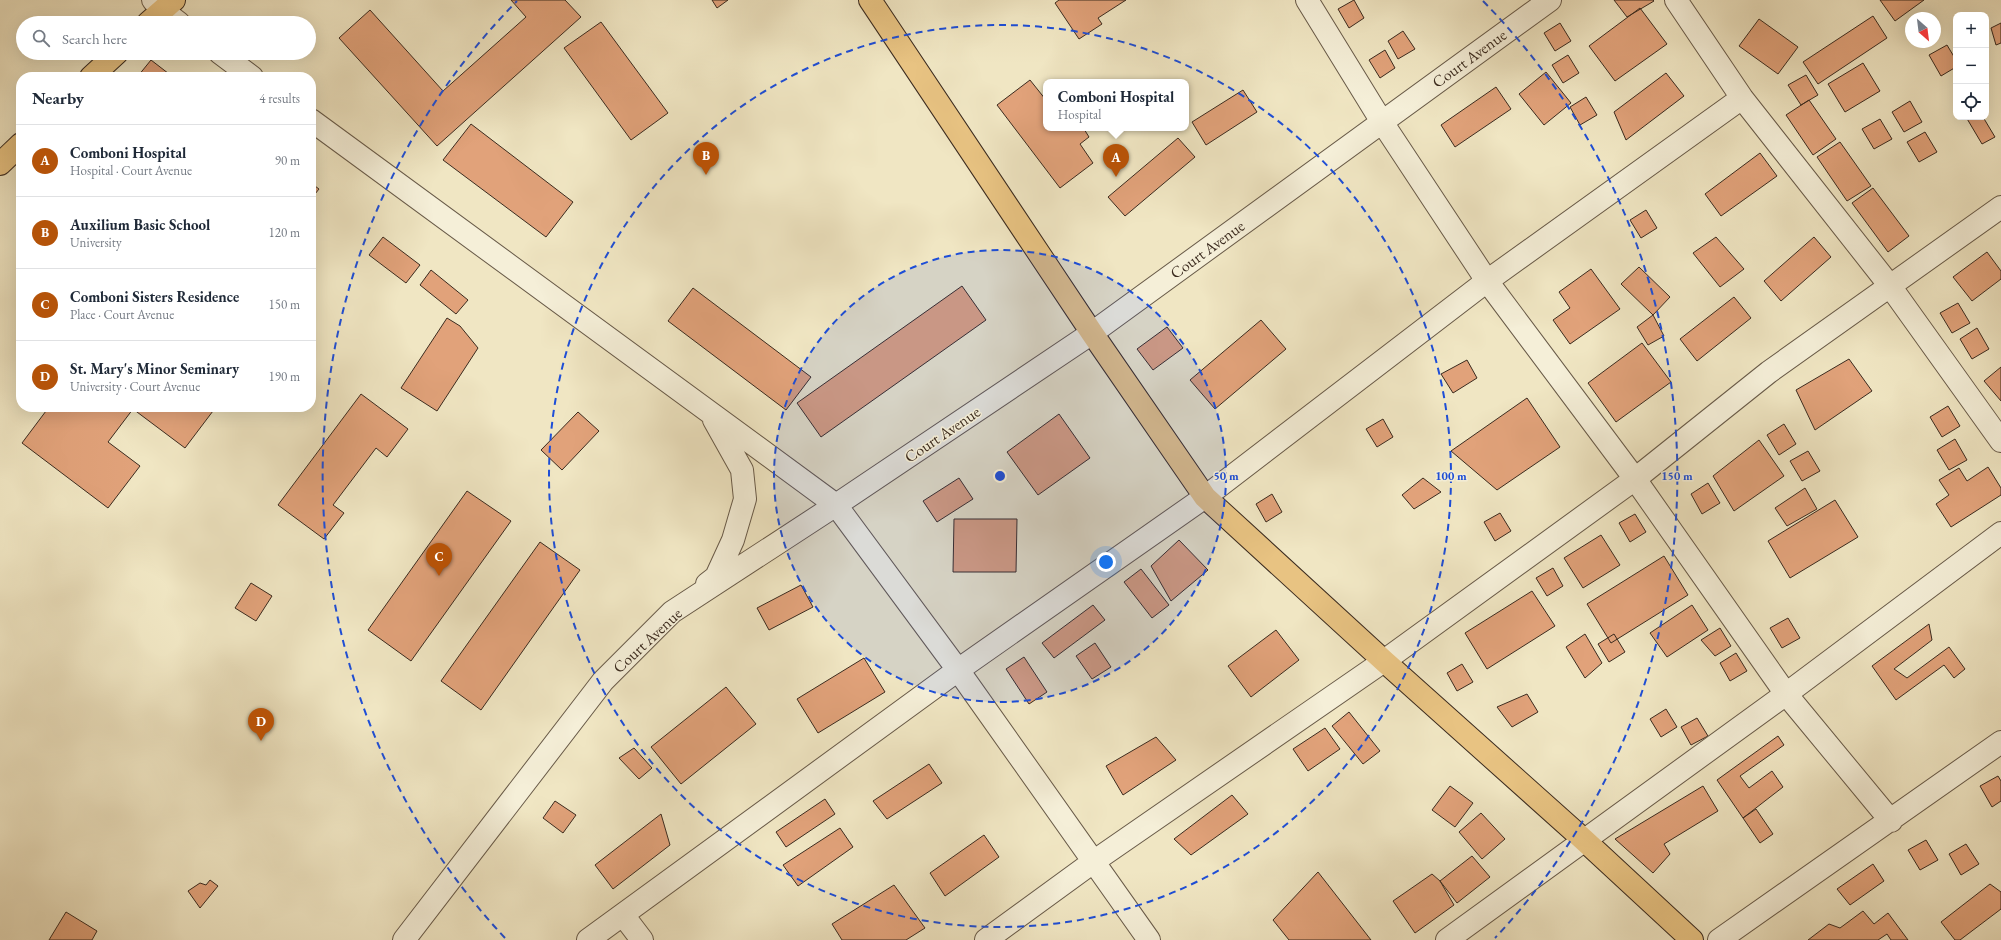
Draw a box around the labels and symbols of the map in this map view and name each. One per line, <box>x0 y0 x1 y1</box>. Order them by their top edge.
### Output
north arrow <box>1905 12 1941 48</box>
street label: Court Avenue <box>1428 24 1511 93</box>
pin: B <box>693 142 719 175</box>
pin: A <box>1103 144 1129 177</box>
street label: Court Avenue <box>1166 215 1249 284</box>
street label: Court Avenue <box>900 401 984 468</box>
text: 50 m <box>1213 468 1239 484</box>
text: 100 m <box>1435 468 1467 484</box>
text: 150 m <box>1661 468 1693 484</box>
centre of rings <box>993 469 1007 483</box>
pin: C <box>426 543 452 576</box>
your location <box>1096 552 1116 572</box>
street label: Court Avenue <box>608 603 686 678</box>
pin: D <box>248 708 274 741</box>

